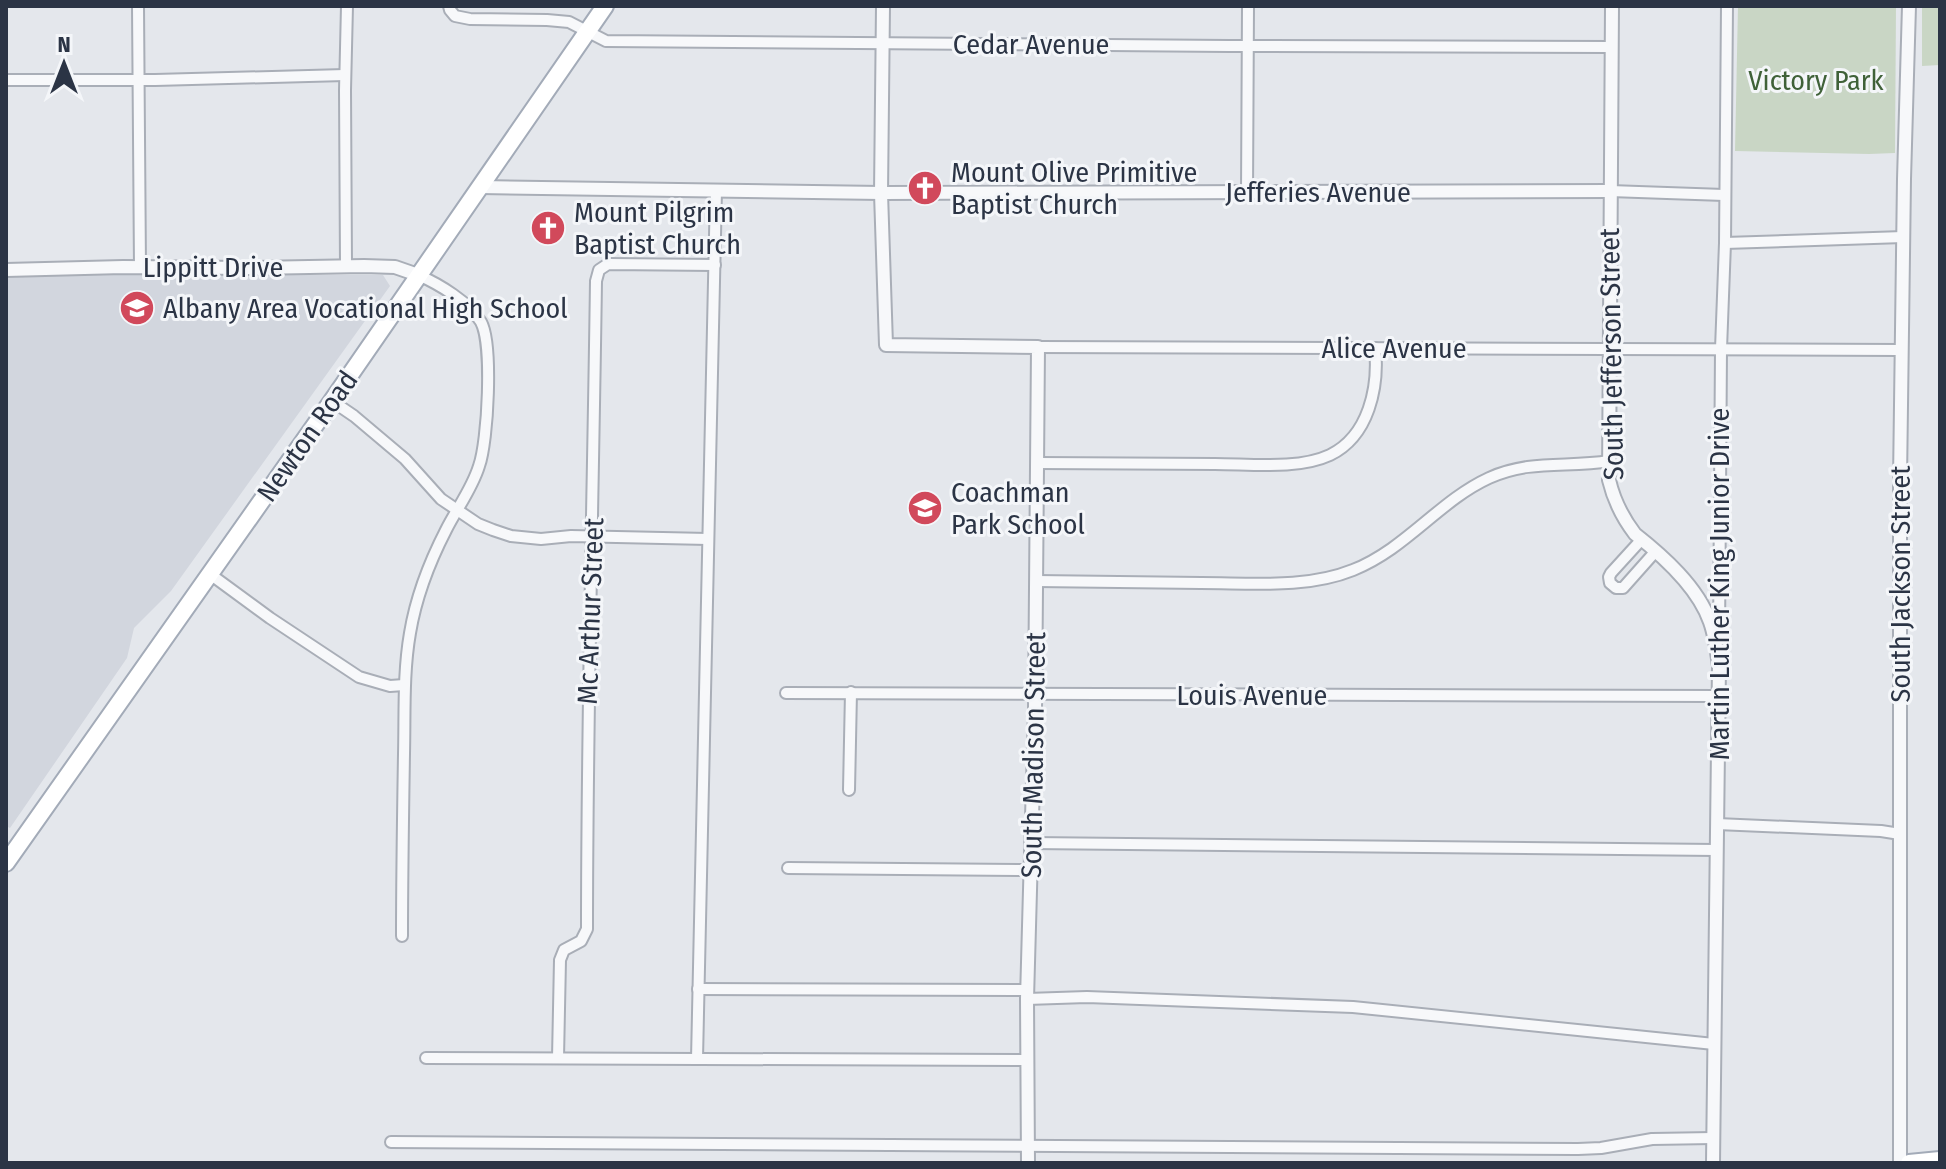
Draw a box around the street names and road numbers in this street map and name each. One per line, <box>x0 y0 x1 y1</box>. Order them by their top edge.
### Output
street label: Cedar Avenue <box>953 28 1109 61</box>
street label: Jefferies Avenue <box>1225 176 1411 209</box>
street label: South Jefferson Street <box>1593 227 1630 480</box>
street label: Lippitt Drive <box>143 251 283 284</box>
street label: Alice Avenue <box>1321 332 1467 365</box>
street label: Newton Road <box>250 365 365 508</box>
street label: Martin Luther King Junior Drive <box>1703 408 1736 760</box>
street label: South Jackson Street <box>1884 465 1917 702</box>
street label: Mc Arthur Street <box>571 516 610 705</box>
street label: South Madison Street <box>1015 631 1052 878</box>
street label: Louis Avenue <box>1177 679 1327 712</box>

